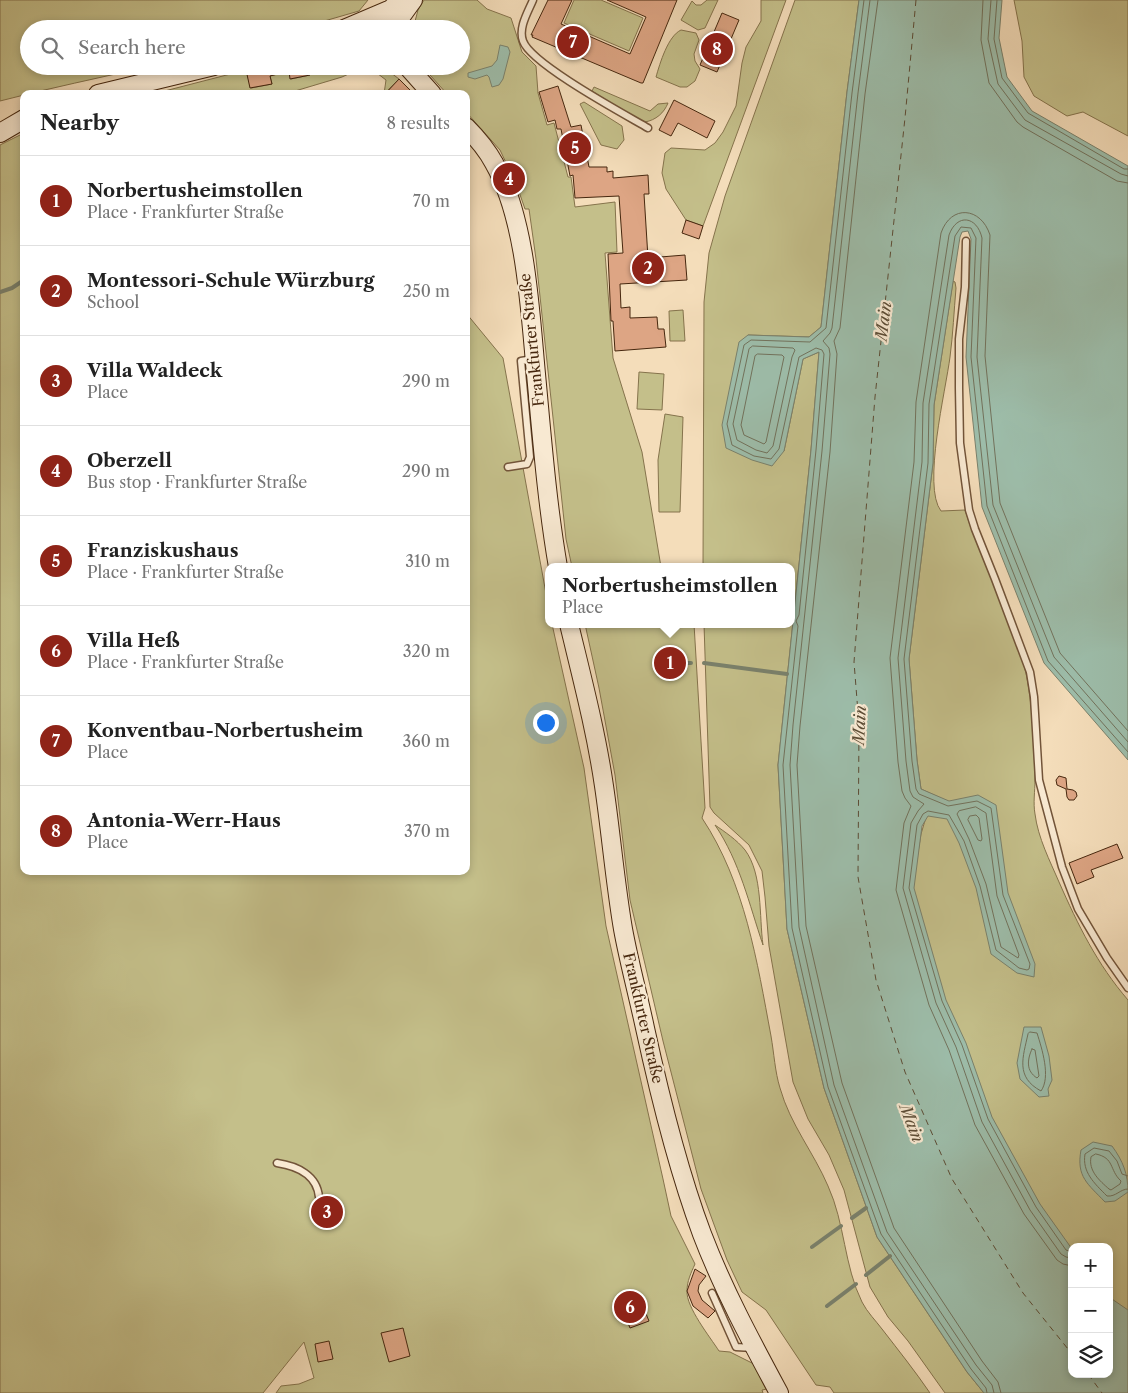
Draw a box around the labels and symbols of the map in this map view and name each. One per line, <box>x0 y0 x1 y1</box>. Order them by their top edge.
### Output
pin: 7 <box>557 23 589 61</box>
pin: 8 <box>701 30 733 68</box>
pin: 5 <box>559 129 591 167</box>
pin: 4 <box>493 160 525 198</box>
pin: 2 <box>632 249 664 287</box>
street label: Frankfurter Straße <box>515 273 548 408</box>
water label: Main <box>870 300 895 344</box>
pin: 1 <box>654 644 686 682</box>
water label: Main <box>848 705 870 747</box>
your location <box>533 710 559 736</box>
street label: Frankfurter Straße <box>619 951 668 1085</box>
water label: Main <box>895 1099 928 1145</box>
pin: 3 <box>311 1193 343 1231</box>
pin: 6 <box>614 1288 646 1326</box>

